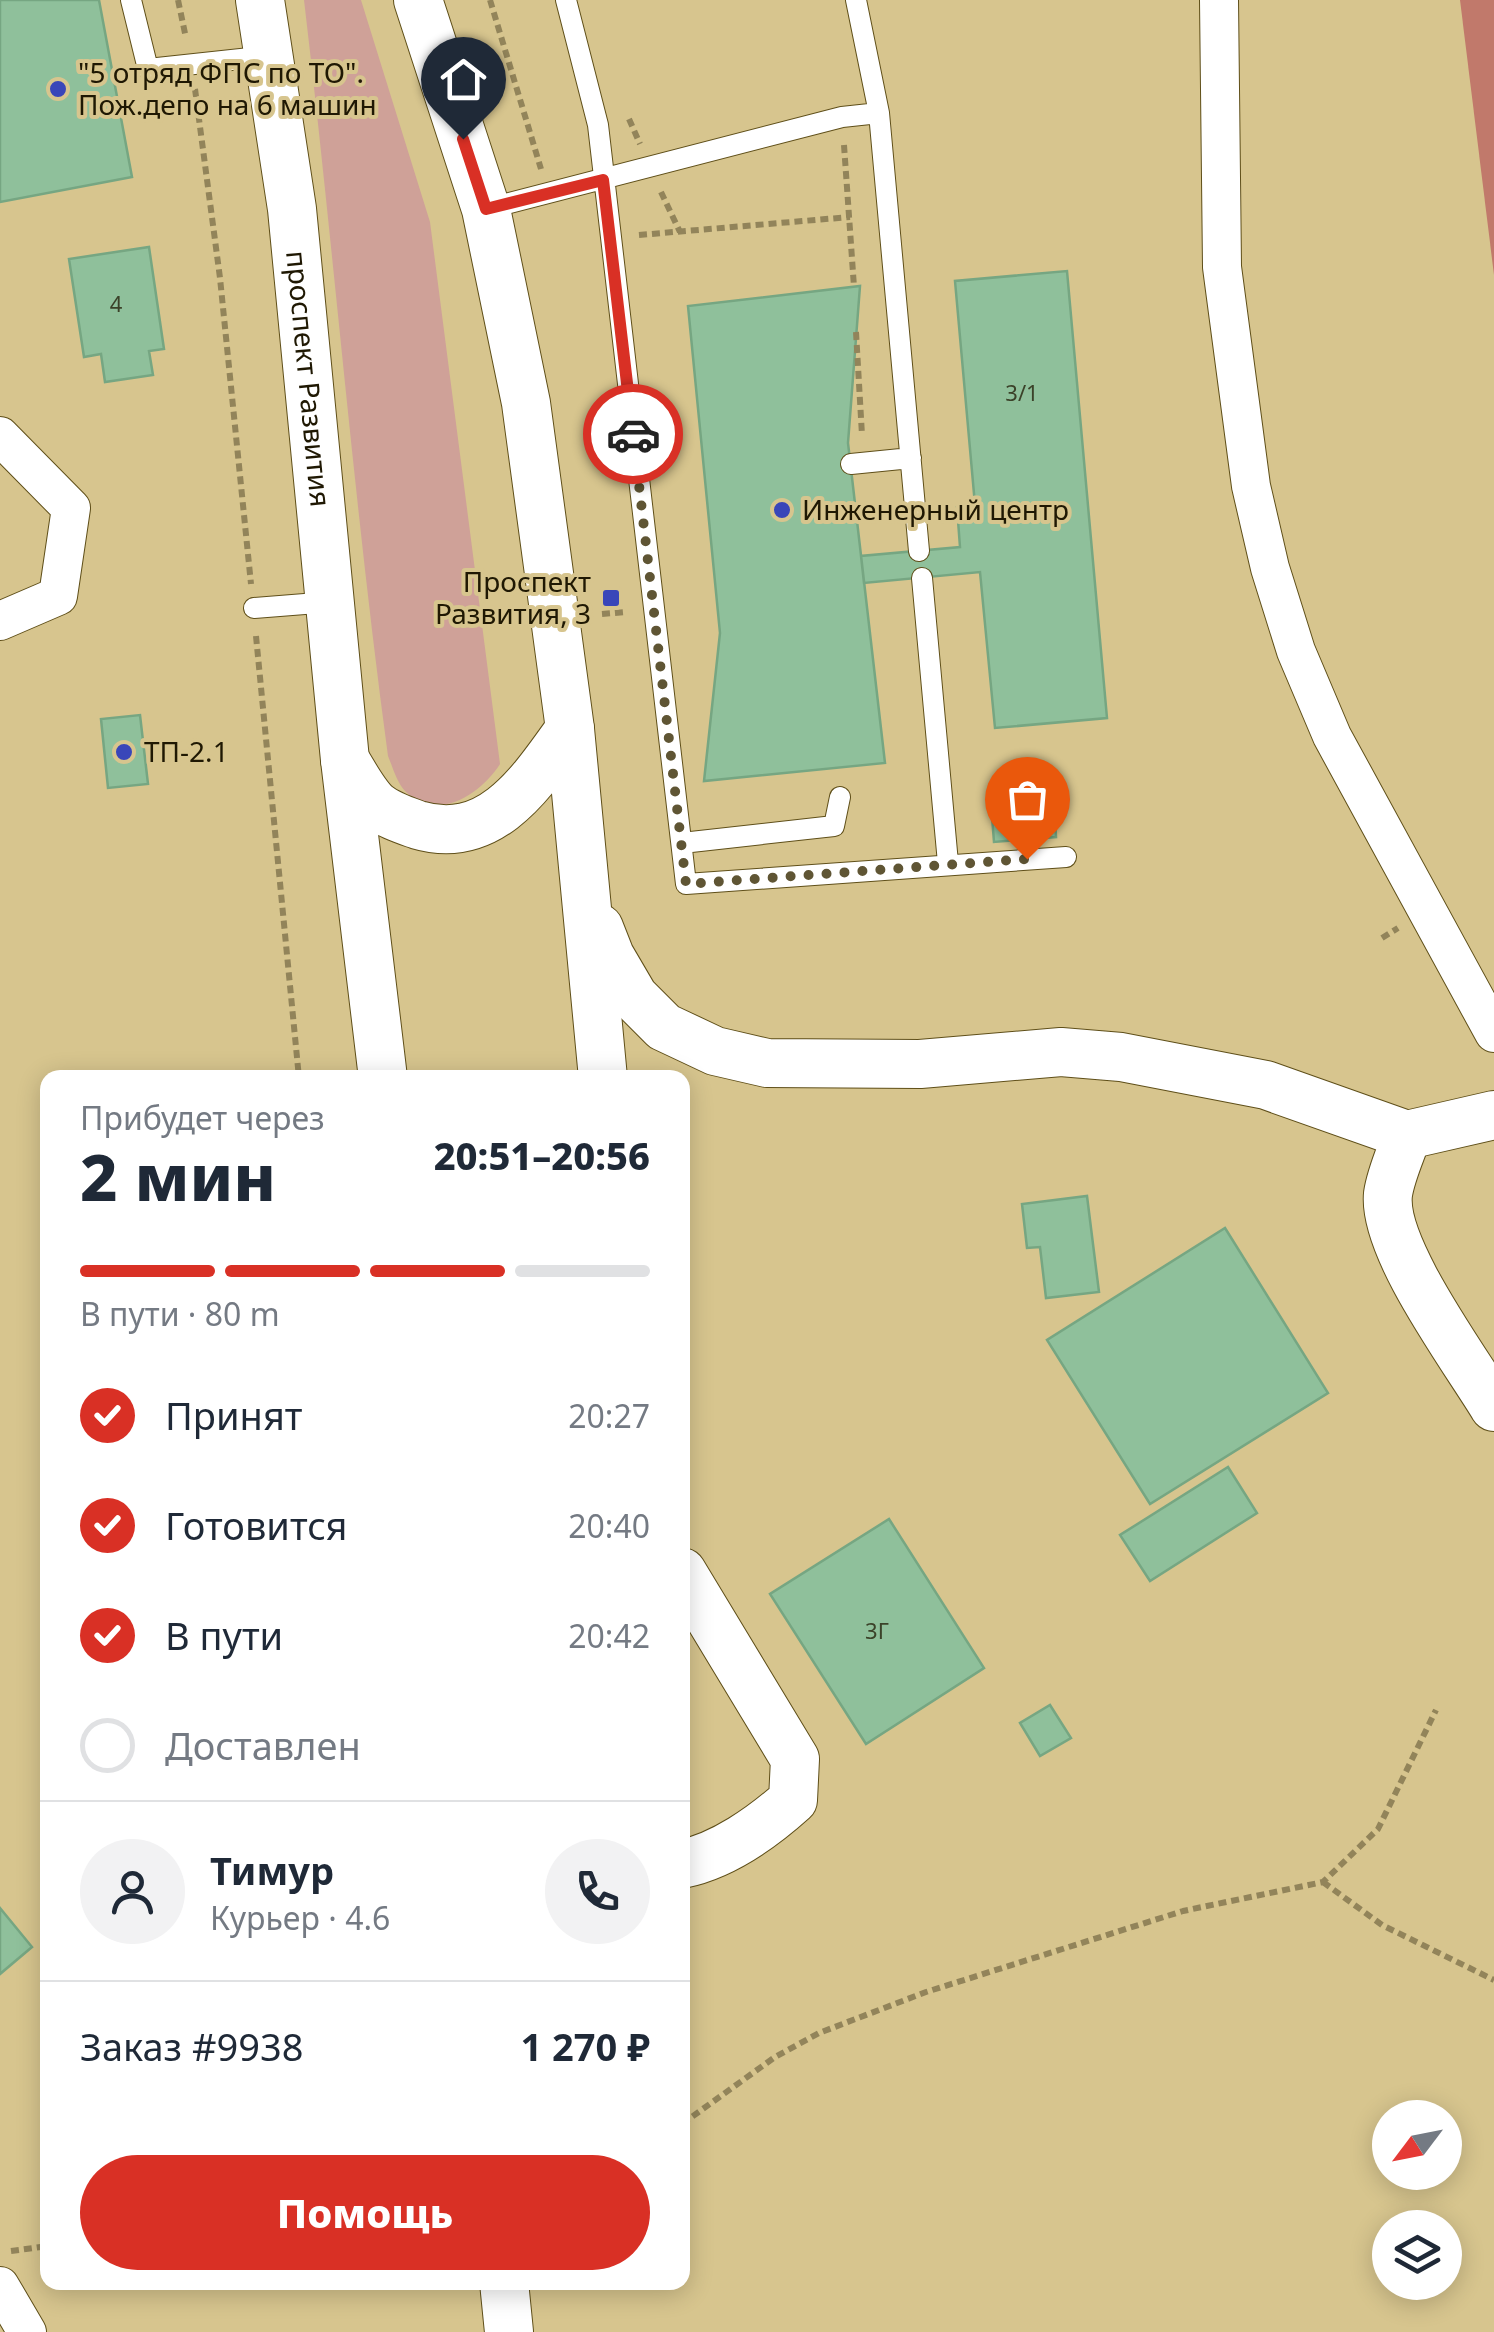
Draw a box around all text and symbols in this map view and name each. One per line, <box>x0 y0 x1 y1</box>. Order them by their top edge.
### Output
pin <box>421 37 506 140</box>
icon: home <box>436 52 491 107</box>
place label: "5 отряд ФПС по ТО". Пож.депо на 6 машин <box>78 53 377 123</box>
marker: "5 отряд ФПС по ТО". Пож.депо на 6 машин <box>47 78 69 100</box>
street label: проспект Развития <box>278 249 341 509</box>
house number: 4 <box>110 288 123 318</box>
house number: 3/1 <box>1005 377 1039 407</box>
courier <box>583 384 683 484</box>
icon: car <box>606 407 661 462</box>
place label: Инженерный центр <box>802 490 1069 528</box>
marker: Инженерный центр <box>771 499 793 521</box>
place label: Проспект Развития, 3 <box>435 562 591 632</box>
marker: Проспект Развития, 3 <box>600 587 622 609</box>
place label: ТП-2.1 <box>144 732 229 770</box>
marker: ТП-2.1 <box>113 741 135 763</box>
pin <box>985 757 1070 860</box>
icon: bag <box>1000 772 1055 827</box>
text: Прибудет через <box>80 1096 325 1139</box>
text: 20:51–20:56 <box>434 1129 650 1181</box>
text: 2 мин <box>80 1132 276 1220</box>
text: В пути · 80 m <box>80 1292 280 1335</box>
icon: check <box>80 1388 135 1443</box>
text: Принят <box>165 1389 302 1441</box>
text: 20:27 <box>568 1394 650 1437</box>
icon: check <box>80 1498 135 1553</box>
text: Готовится <box>165 1499 347 1551</box>
text: 20:40 <box>568 1504 650 1547</box>
icon: check <box>80 1608 135 1663</box>
text: В пути <box>165 1609 283 1661</box>
text: 20:42 <box>568 1614 650 1657</box>
house number: 3Г <box>865 1615 889 1645</box>
text: Доставлен <box>165 1719 361 1771</box>
button: person <box>80 1839 185 1944</box>
button: phone <box>545 1839 650 1944</box>
text: Тимур <box>210 1844 334 1896</box>
text: Курьер · 4.6 <box>210 1896 390 1939</box>
text: Заказ #9938 <box>80 2020 304 2072</box>
text: 1 270 ₽ <box>520 2020 650 2072</box>
north arrow <box>1372 2100 1462 2190</box>
map controls <box>1372 2100 1462 2300</box>
button: Помощь <box>80 2155 650 2270</box>
button: layers <box>1372 2210 1462 2300</box>

